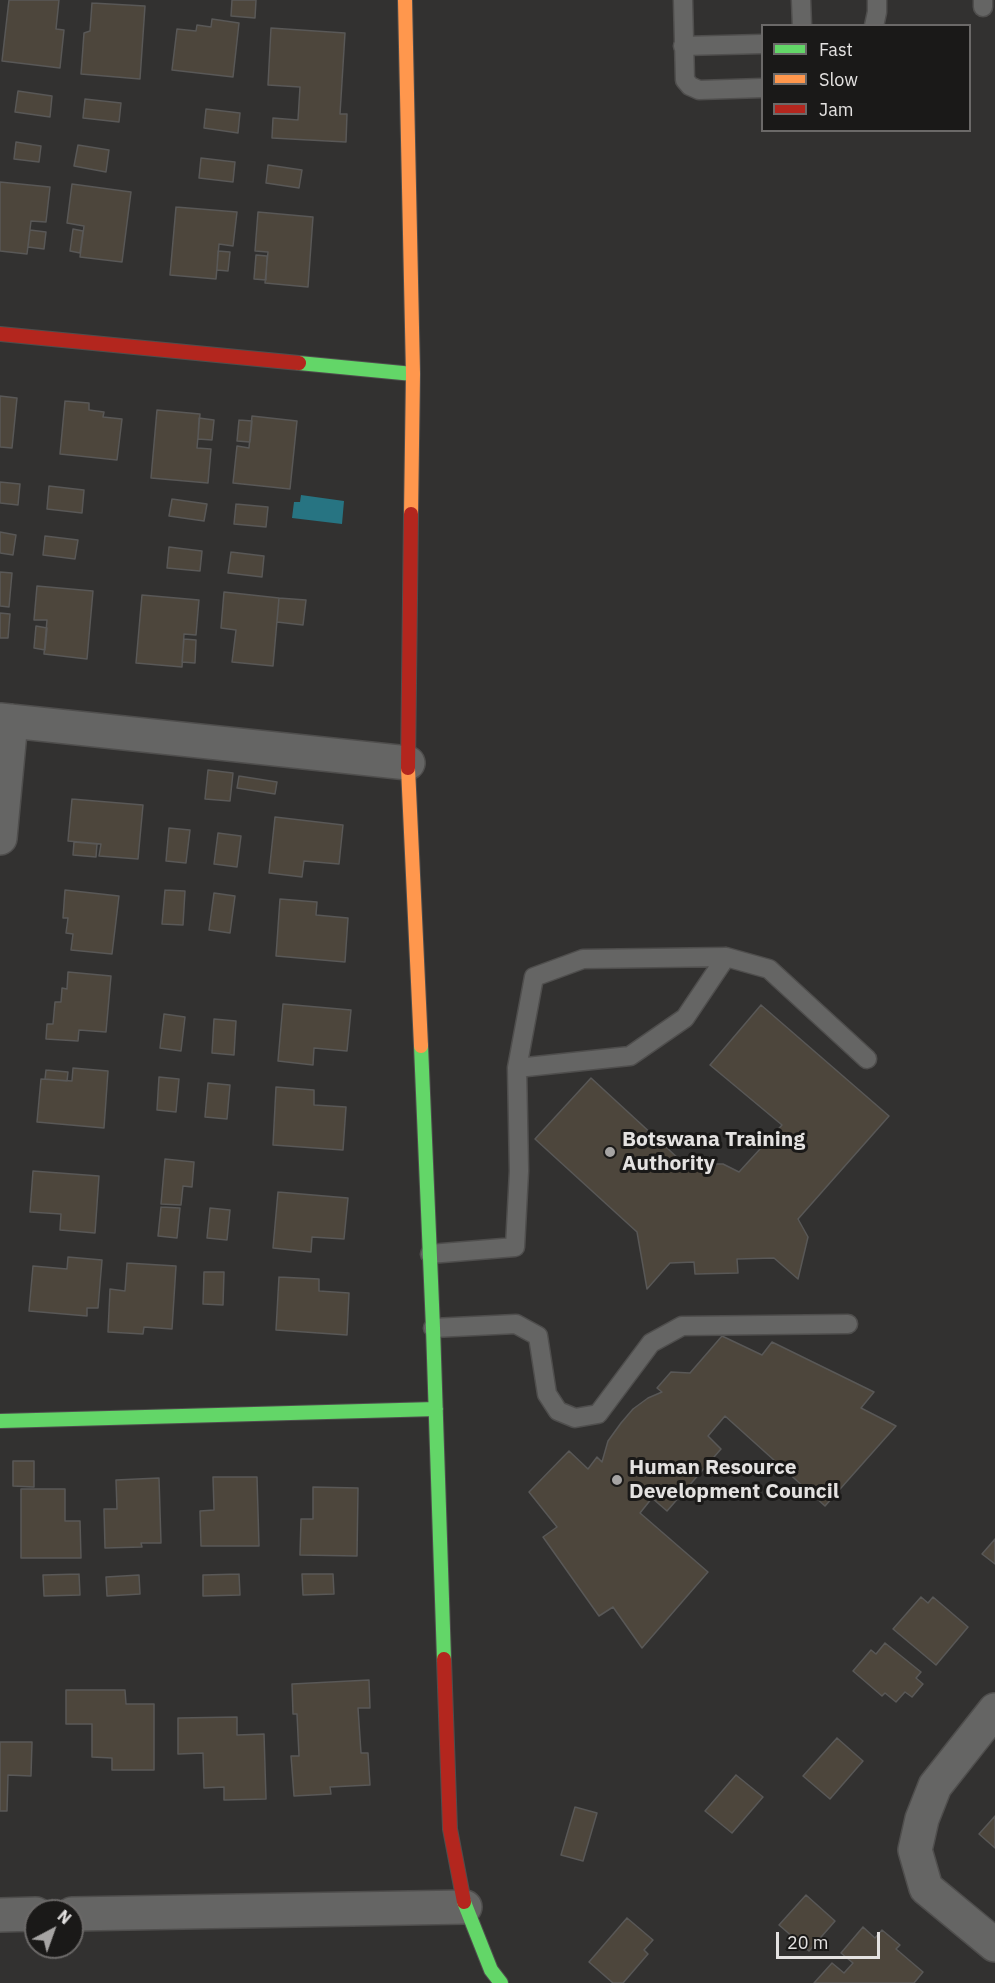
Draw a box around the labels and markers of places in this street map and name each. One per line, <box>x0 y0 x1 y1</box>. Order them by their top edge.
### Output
place label: Botswana Training Authority <box>622 1127 805 1177</box>
marker: Botswana Training Authority <box>603 1145 617 1159</box>
place label: Human Resource Development Council <box>629 1455 839 1505</box>
marker: Human Resource Development Council <box>610 1473 624 1487</box>

